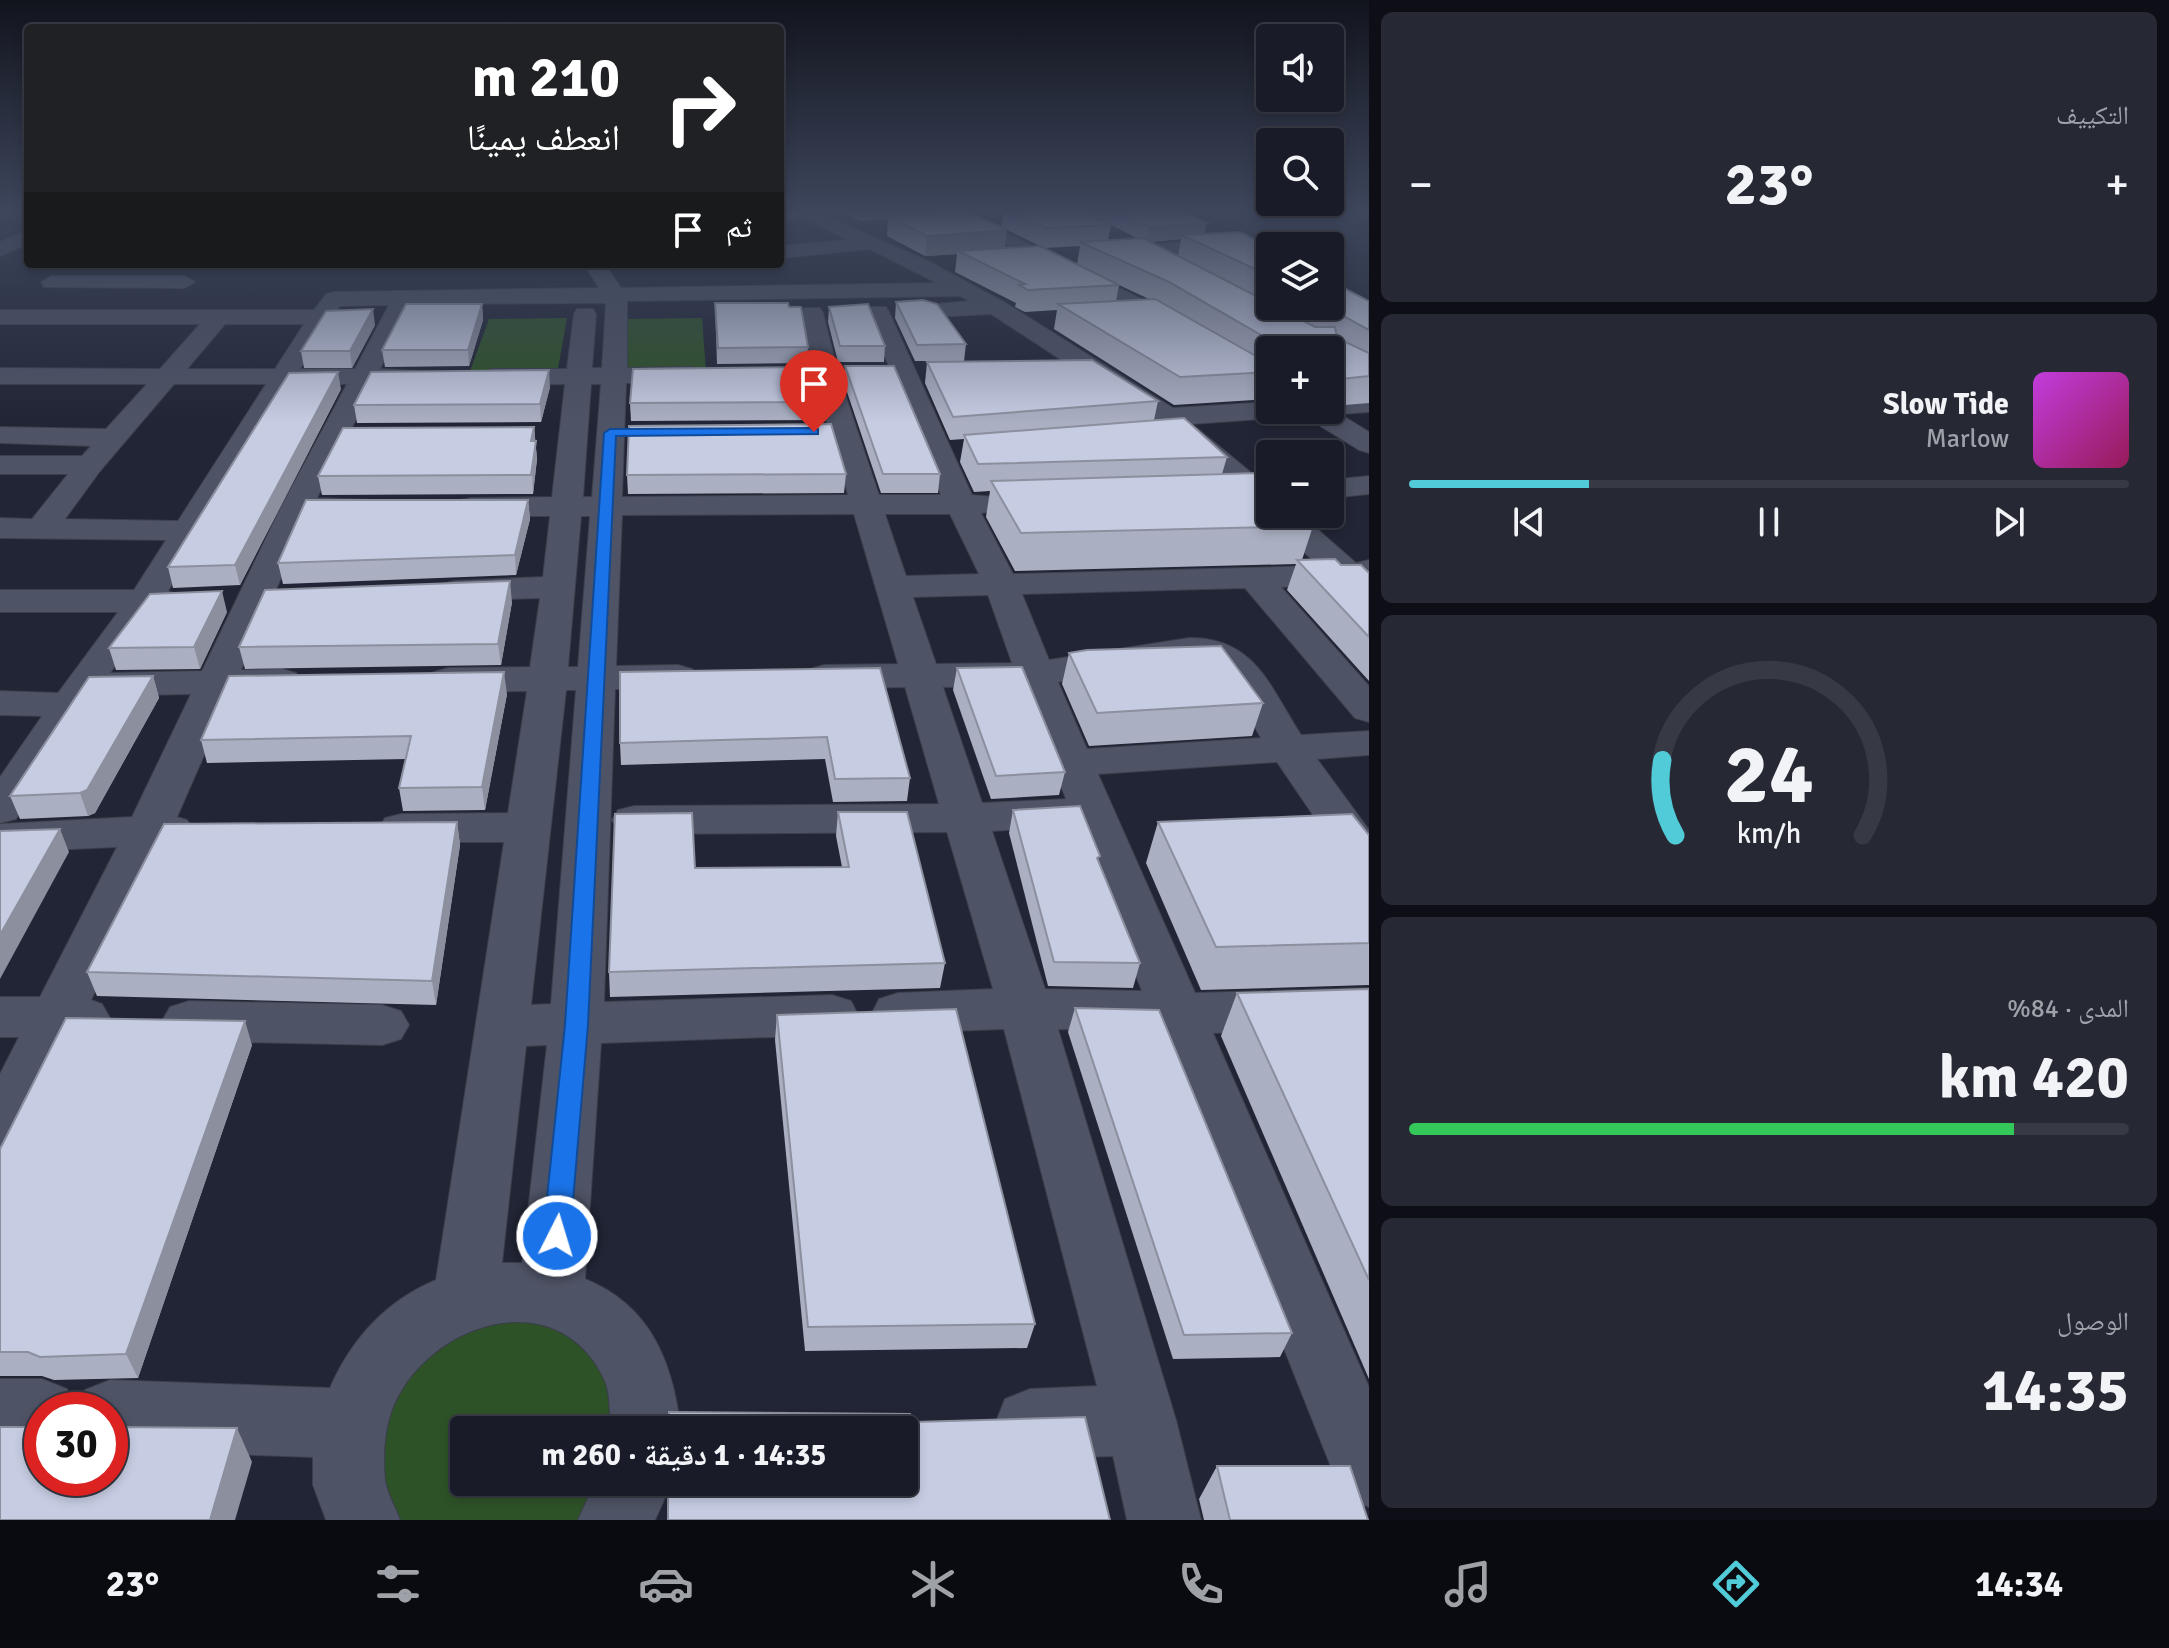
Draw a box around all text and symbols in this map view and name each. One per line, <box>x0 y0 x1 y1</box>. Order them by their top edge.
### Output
map controls <box>1256 24 1344 528</box>
button: sound <box>1256 24 1344 112</box>
text: 210 m <box>472 43 620 112</box>
icon: right <box>648 56 752 160</box>
text: التكييف <box>2056 100 2129 132</box>
text: انعطف يمينًا <box>467 116 620 161</box>
button: search <box>1256 128 1344 216</box>
text: 23° <box>1725 148 1813 222</box>
text: − <box>1409 158 1433 212</box>
text: + <box>2105 158 2129 212</box>
icon: arrive <box>666 208 710 252</box>
text: ثم <box>726 209 752 246</box>
button: layers <box>1256 232 1344 320</box>
button: + <box>1256 336 1344 424</box>
pin <box>780 350 848 432</box>
icon: arrive <box>792 362 836 406</box>
text: Slow Tide <box>1883 386 2009 423</box>
text: Marlow <box>1926 423 2009 455</box>
button: − <box>1256 440 1344 528</box>
icon: previous <box>1507 500 1551 544</box>
icon: pause <box>1747 500 1791 544</box>
icon: next <box>1987 500 2031 544</box>
text: 24 <box>1724 724 1814 826</box>
text: km/h <box>1737 816 1801 851</box>
text: المدى · 84% <box>2007 993 2129 1025</box>
text: 420 km <box>1939 1041 2129 1115</box>
position arrow <box>515 1194 599 1278</box>
text: الوصول <box>2057 1306 2129 1338</box>
text: 14:35 <box>1982 1354 2129 1428</box>
speed limit sign: 30 <box>24 1392 128 1496</box>
text: 14:35 · 1 دقيقة · 260 m <box>541 1437 827 1474</box>
icon: filters <box>370 1556 426 1612</box>
icon: car <box>638 1556 694 1612</box>
icon: climate <box>905 1556 961 1612</box>
icon: phone <box>1173 1556 1229 1612</box>
icon: music <box>1440 1556 1496 1612</box>
icon: directions <box>1708 1556 1764 1612</box>
text: 23° <box>106 1562 159 1607</box>
text: 14:34 <box>1975 1562 2063 1607</box>

